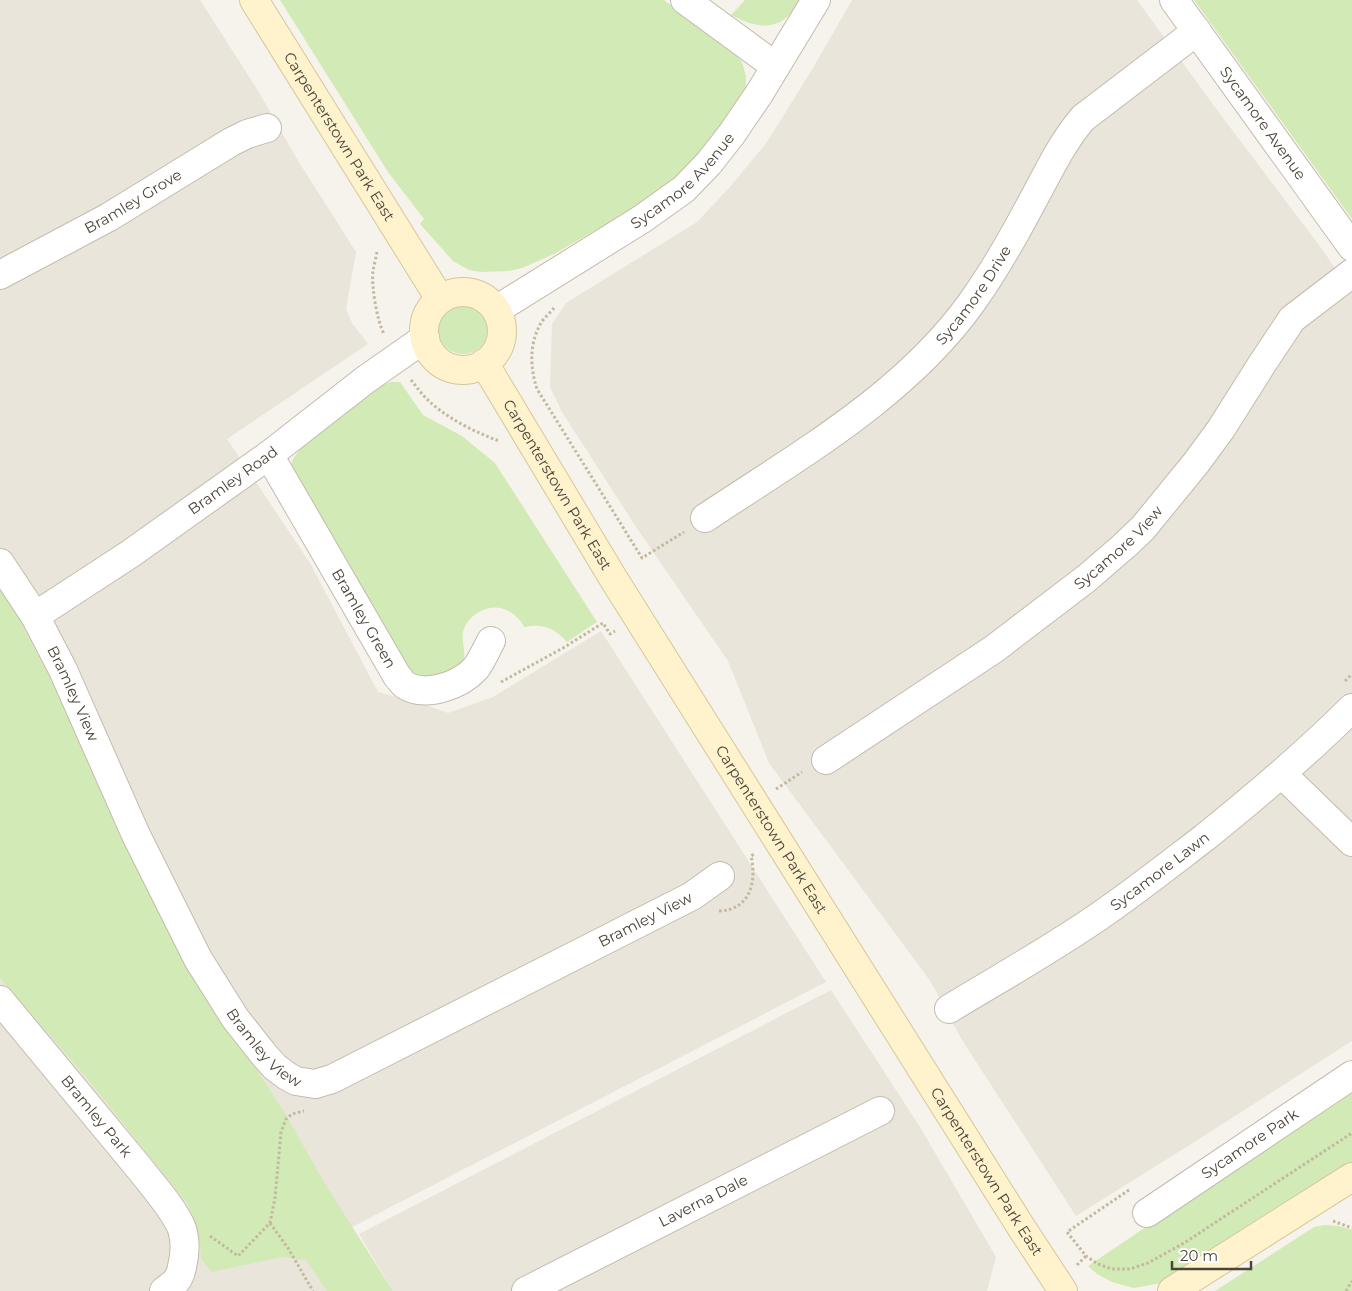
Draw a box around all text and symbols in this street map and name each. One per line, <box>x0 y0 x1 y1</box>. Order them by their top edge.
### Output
street label: Carpenterstown Park East <box>280 48 399 224</box>
street label: Sycamore Avenue <box>1216 63 1311 183</box>
street label: Sycamore Avenue <box>627 129 738 233</box>
street label: Bramley Grove <box>81 165 185 237</box>
street label: Sycamore Drive <box>931 242 1015 349</box>
street label: Carpenterstown Park East <box>499 396 616 573</box>
street label: Bramley Road <box>184 442 281 519</box>
street label: Sycamore View <box>1070 501 1167 594</box>
street label: Bramley Green <box>328 565 401 672</box>
street label: Bramley View <box>43 642 104 745</box>
street label: Carpenterstown Park East <box>712 742 832 917</box>
street label: Sycamore Lawn <box>1106 827 1213 915</box>
street label: Bramley View <box>595 887 696 951</box>
street label: Bramley View <box>222 1005 306 1092</box>
street label: Bramley Park <box>57 1071 136 1161</box>
street label: Carpenterstown Park East <box>927 1084 1047 1259</box>
street label: Sycamore Park <box>1197 1104 1302 1183</box>
street label: Laverna Dale <box>655 1170 751 1231</box>
scale bar <box>1172 1238 1251 1270</box>
text: 20 m <box>1180 1246 1218 1265</box>

